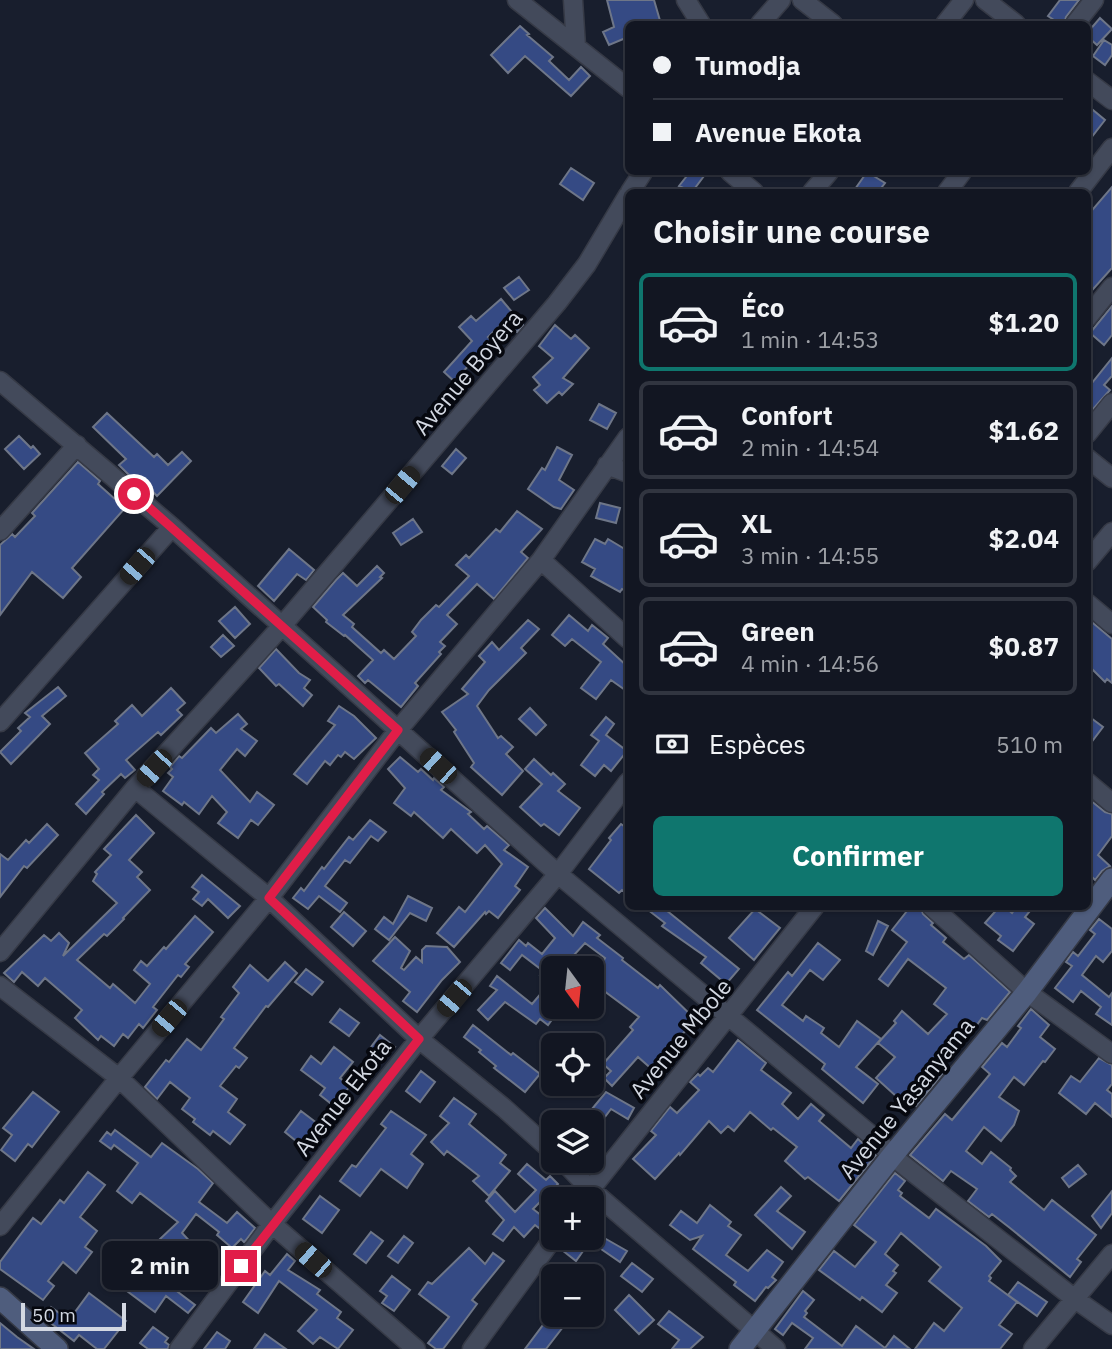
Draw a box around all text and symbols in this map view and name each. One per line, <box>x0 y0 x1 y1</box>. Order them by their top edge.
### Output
text: Tumodja <box>695 48 800 82</box>
text: Avenue Ekota <box>695 115 862 149</box>
text: Choisir une course <box>653 210 930 252</box>
text: Éco <box>741 290 785 324</box>
icon: car <box>657 291 720 354</box>
street label: Avenue Boyera <box>406 303 528 441</box>
text: $1.20 <box>989 305 1059 339</box>
text: 1 min · 14:53 <box>741 324 879 354</box>
text: Confort <box>741 398 833 432</box>
icon: car <box>657 399 720 462</box>
text: $1.62 <box>989 413 1059 447</box>
text: 2 min · 14:54 <box>741 432 879 462</box>
car <box>381 462 424 508</box>
route start <box>118 478 150 510</box>
text: XL <box>741 506 772 540</box>
icon: car <box>657 507 720 570</box>
text: $2.04 <box>989 521 1059 555</box>
text: 3 min · 14:55 <box>741 540 879 570</box>
car <box>116 543 159 589</box>
text: Green <box>741 614 815 648</box>
icon: car <box>657 615 720 678</box>
text: $0.87 <box>989 629 1059 663</box>
text: 4 min · 14:56 <box>741 648 879 678</box>
icon: cash <box>653 725 691 763</box>
text: Espèces <box>709 727 806 761</box>
text: 510 m <box>996 729 1063 759</box>
car <box>416 744 461 788</box>
car <box>133 745 176 791</box>
button: Confirmer <box>653 816 1063 896</box>
north arrow <box>541 956 604 1018</box>
map controls <box>541 956 604 1327</box>
street label: Avenue Mbole <box>622 972 738 1104</box>
car <box>433 975 476 1021</box>
car <box>148 995 191 1041</box>
street label: Avenue Yasanyama <box>832 1011 980 1185</box>
street label: Avenue Ekota <box>287 1032 397 1162</box>
button: locate <box>541 1033 604 1096</box>
button: layers <box>541 1110 604 1173</box>
button: + <box>541 1187 604 1250</box>
car <box>291 1238 336 1282</box>
callout: 2 min <box>101 1242 216 1290</box>
text: 2 min <box>130 1250 190 1280</box>
route end <box>225 1250 257 1282</box>
button: − <box>541 1264 604 1327</box>
scale bar <box>21 1300 126 1332</box>
text: 50 m <box>32 1303 76 1327</box>

